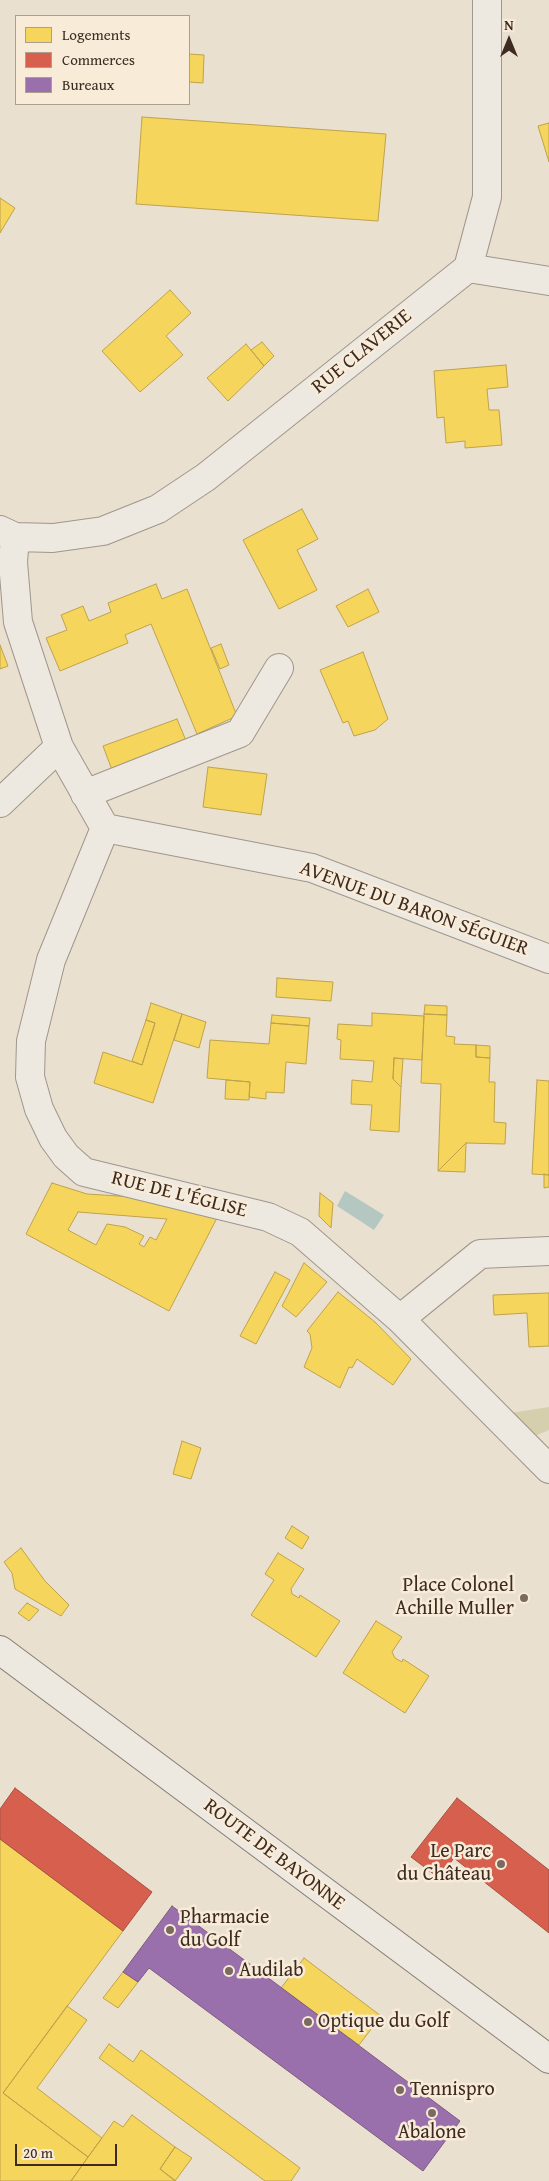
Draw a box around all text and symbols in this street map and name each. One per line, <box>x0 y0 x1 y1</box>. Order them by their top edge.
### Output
legend <box>15 15 190 105</box>
north arrow <box>484 15 534 65</box>
text: N <box>504 15 514 35</box>
text: Logements <box>62 24 130 45</box>
text: Commerces <box>62 49 135 70</box>
text: Bureaux <box>62 74 114 95</box>
street label: RUE CLAVERIE <box>307 304 417 400</box>
street label: AVENUE DU BARON SÉGUIER <box>296 856 532 962</box>
street label: RUE DE L'ÉGLISE <box>109 1167 249 1223</box>
place label: Place Colonel Achille Muller <box>395 1574 514 1621</box>
marker: Place Colonel Achille Muller <box>518 1592 530 1604</box>
street label: ROUTE DE BAYONNE <box>199 1794 349 1916</box>
place label: Le Parc du Château <box>397 1840 491 1887</box>
marker: Le Parc du Château <box>495 1858 507 1870</box>
place label: Pharmacie du Golf <box>180 1906 269 1953</box>
marker: Pharmacie du Golf <box>164 1924 176 1936</box>
place label: Audilab <box>239 1959 304 1983</box>
marker: Audilab <box>223 1965 235 1977</box>
place label: Optique du Golf <box>318 2010 449 2034</box>
marker: Optique du Golf <box>302 2016 314 2028</box>
place label: Tennispro <box>410 2078 495 2102</box>
marker: Tennispro <box>394 2084 406 2096</box>
marker: Abalone <box>426 2107 438 2119</box>
place label: Abalone <box>398 2121 466 2145</box>
scale bar <box>18 2134 120 2166</box>
text: 20 m <box>23 2142 53 2163</box>

